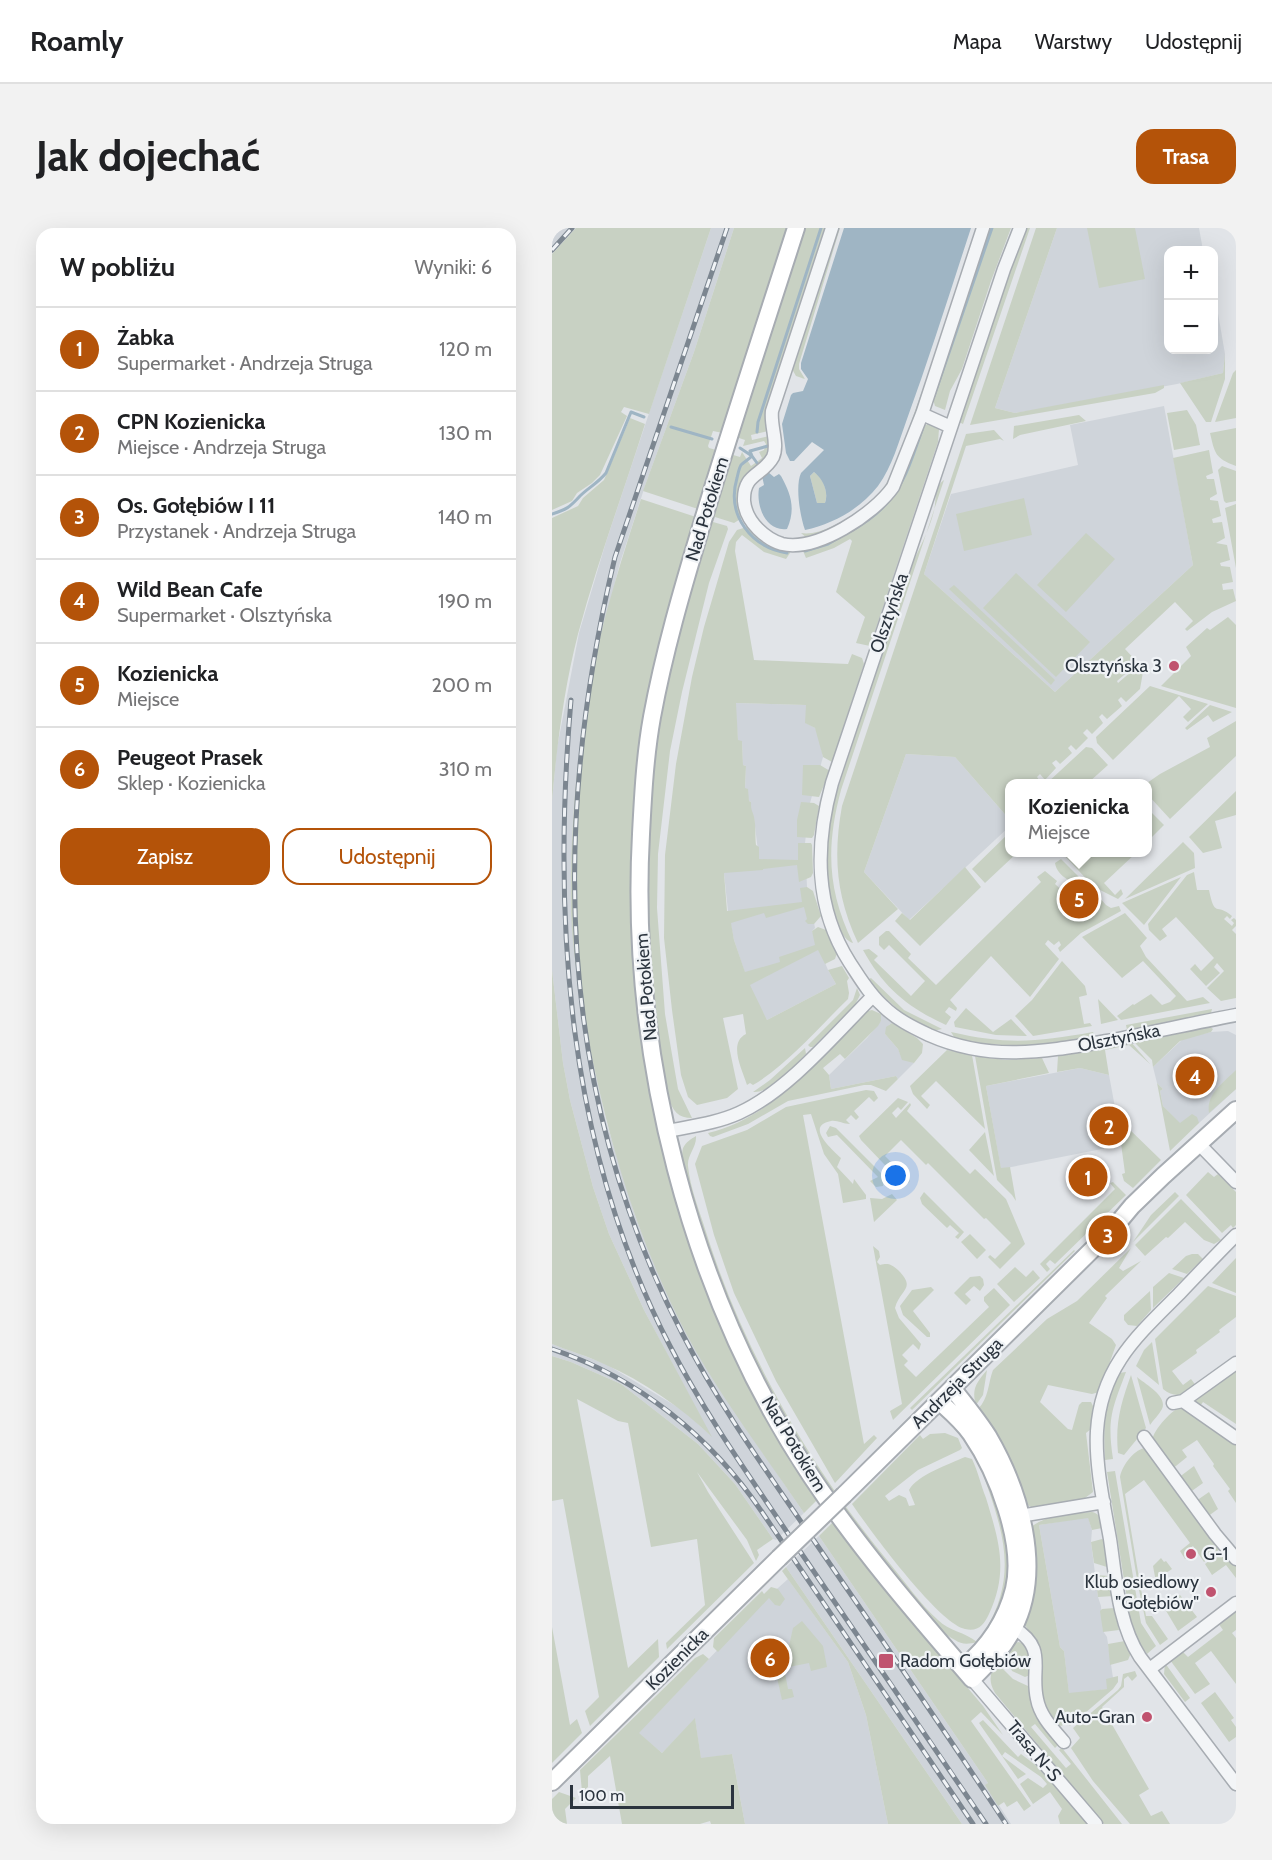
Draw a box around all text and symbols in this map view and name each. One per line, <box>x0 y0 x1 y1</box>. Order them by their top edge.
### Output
text: Roamly <box>30 24 124 58</box>
text: Mapa <box>953 29 1002 54</box>
text: Warstwy <box>1035 29 1112 54</box>
text: Udostępnij <box>1145 29 1242 54</box>
button: Trasa <box>1136 129 1236 184</box>
text: Jak dojechać <box>36 130 260 182</box>
map controls <box>1164 246 1218 354</box>
button: + <box>1164 246 1218 300</box>
text: W pobliżu <box>60 251 175 283</box>
text: Wyniki: 6 <box>415 255 492 279</box>
button: − <box>1164 300 1218 354</box>
text: Żabka <box>117 324 174 351</box>
text: 1 <box>76 337 83 361</box>
text: 120 m <box>439 337 492 361</box>
text: Supermarket · Andrzeja Struga <box>117 351 373 375</box>
text: CPN Kozienicka <box>117 408 265 435</box>
text: 2 <box>74 421 85 445</box>
text: 130 m <box>439 421 492 445</box>
text: Miejsce · Andrzeja Struga <box>117 435 326 459</box>
street label: Nad Potokiem <box>681 454 733 564</box>
text: Os. Gołębiów I 11 <box>117 492 275 519</box>
text: 3 <box>74 505 85 529</box>
text: 140 m <box>438 505 492 529</box>
text: Przystanek · Andrzeja Struga <box>117 519 356 543</box>
street label: Olsztyńska <box>865 570 913 656</box>
text: Wild Bean Cafe <box>117 576 263 603</box>
text: 4 <box>73 589 86 613</box>
text: 190 m <box>438 589 492 613</box>
text: Supermarket · Olsztyńska <box>117 603 332 627</box>
place label: Olsztyńska 3 <box>1065 655 1162 677</box>
marker: Olsztyńska 3 <box>1167 659 1181 673</box>
text: Kozienicka <box>117 660 218 687</box>
text: 5 <box>74 673 85 697</box>
text: 200 m <box>432 673 492 697</box>
text: Miejsce <box>117 687 179 711</box>
text: Peugeot Prasek <box>117 744 263 771</box>
text: 6 <box>74 757 85 781</box>
text: 310 m <box>439 757 492 781</box>
text: Sklep · Kozienicka <box>117 771 266 795</box>
popup <box>1005 779 1152 857</box>
text: Kozienicka <box>1028 793 1129 820</box>
text: Miejsce <box>1028 820 1090 844</box>
button: Zapisz <box>60 828 270 885</box>
button: Udostępnij <box>282 828 492 885</box>
pin: 5 <box>1060 876 1098 922</box>
street label: Nad Potokiem <box>630 932 662 1042</box>
street label: Olsztyńska <box>1076 1019 1162 1057</box>
pin: 4 <box>1176 1054 1214 1098</box>
pin: 2 <box>1090 1104 1128 1148</box>
pin: 1 <box>1068 1154 1108 1200</box>
your location <box>881 1161 910 1190</box>
pin: 3 <box>1088 1212 1128 1258</box>
street label: Andrzeja Struga <box>907 1333 1007 1433</box>
street label: Nad Potokiem <box>757 1392 831 1496</box>
place label: G-1 <box>1203 1543 1228 1565</box>
marker: G-1 <box>1184 1547 1198 1561</box>
place label: Klub osiedlowy "Gołębiów" <box>1085 1571 1199 1614</box>
marker: Klub osiedlowy "Gołębiów" <box>1204 1585 1218 1599</box>
street label: Kozienicka <box>641 1623 713 1695</box>
pin: 6 <box>750 1636 790 1680</box>
place label: Radom Gołębiów <box>900 1650 1031 1672</box>
marker: Radom Gołębiów <box>877 1652 895 1670</box>
place label: Auto-Gran <box>1055 1706 1135 1728</box>
marker: Auto-Gran <box>1140 1710 1154 1724</box>
street label: Trasa N-S <box>1002 1716 1066 1786</box>
scale bar <box>570 1782 734 1810</box>
text: 100 m <box>579 1786 624 1805</box>

